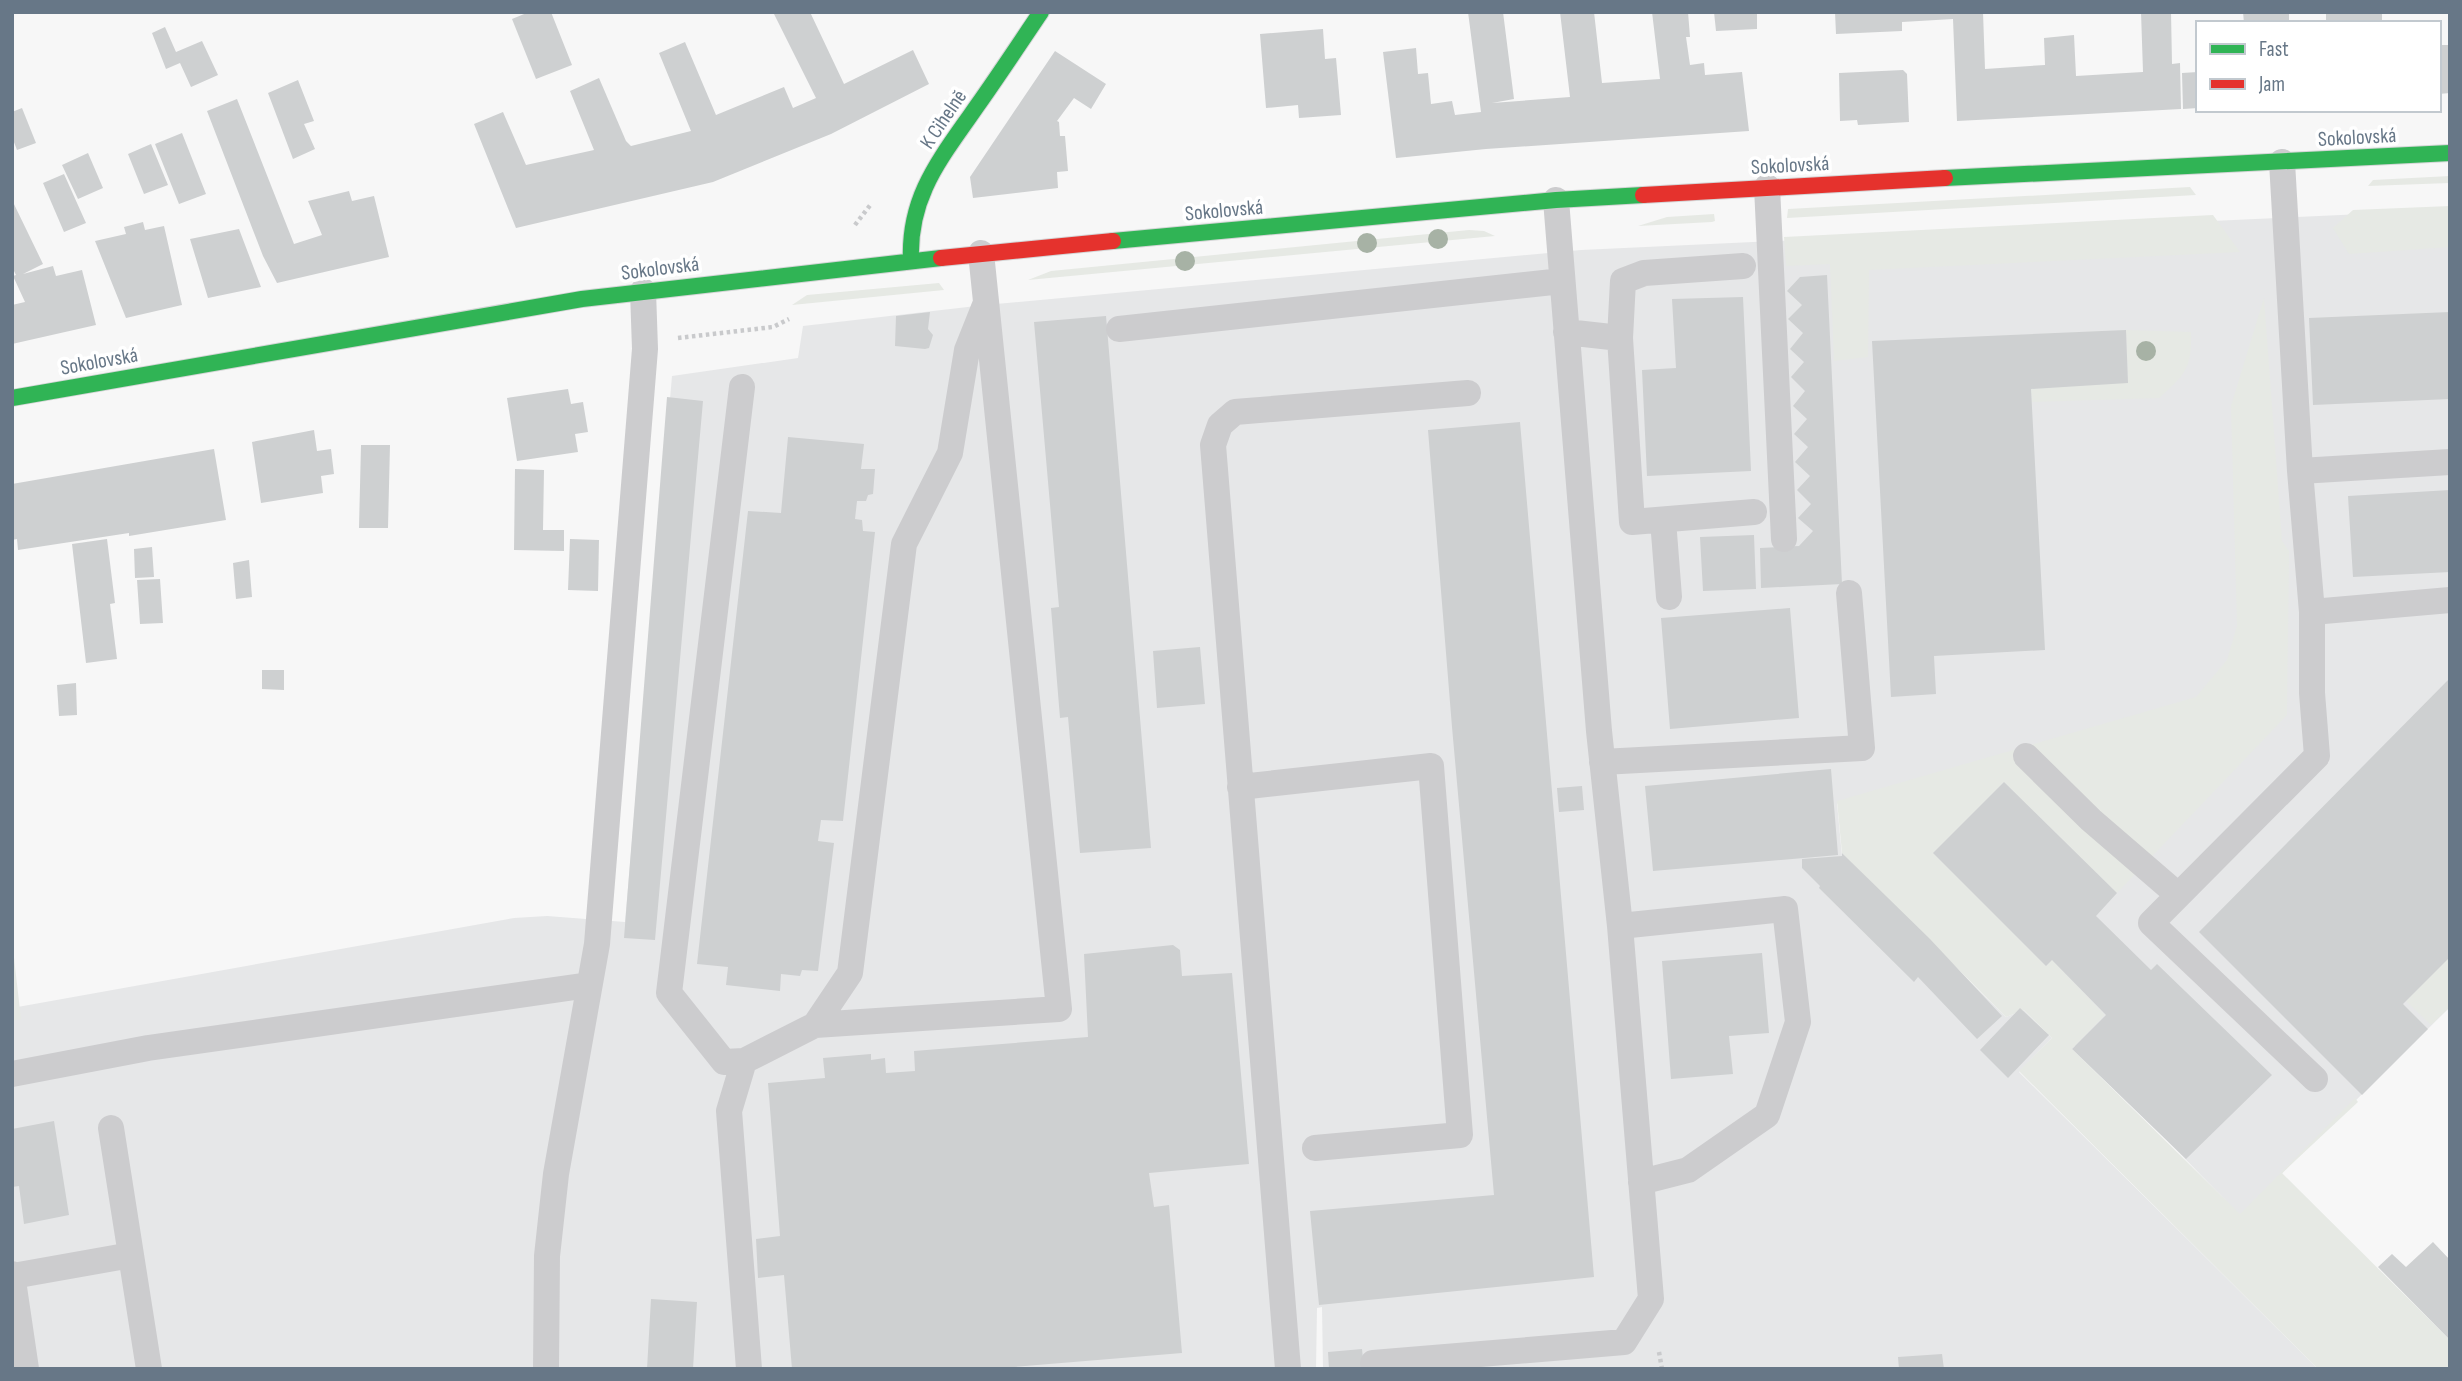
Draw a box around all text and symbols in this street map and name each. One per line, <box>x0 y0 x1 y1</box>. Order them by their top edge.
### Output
legend <box>2196 21 2441 112</box>
text: Fast <box>2259 37 2289 62</box>
text: Jam <box>2258 72 2285 97</box>
street label: K Cihelně <box>915 85 972 154</box>
street label: Sokolovská <box>2317 123 2397 152</box>
street label: Sokolovská <box>1750 151 1830 180</box>
street label: Sokolovská <box>1184 195 1264 226</box>
street label: Sokolovská <box>620 251 700 286</box>
street label: Sokolovská <box>58 342 140 381</box>

